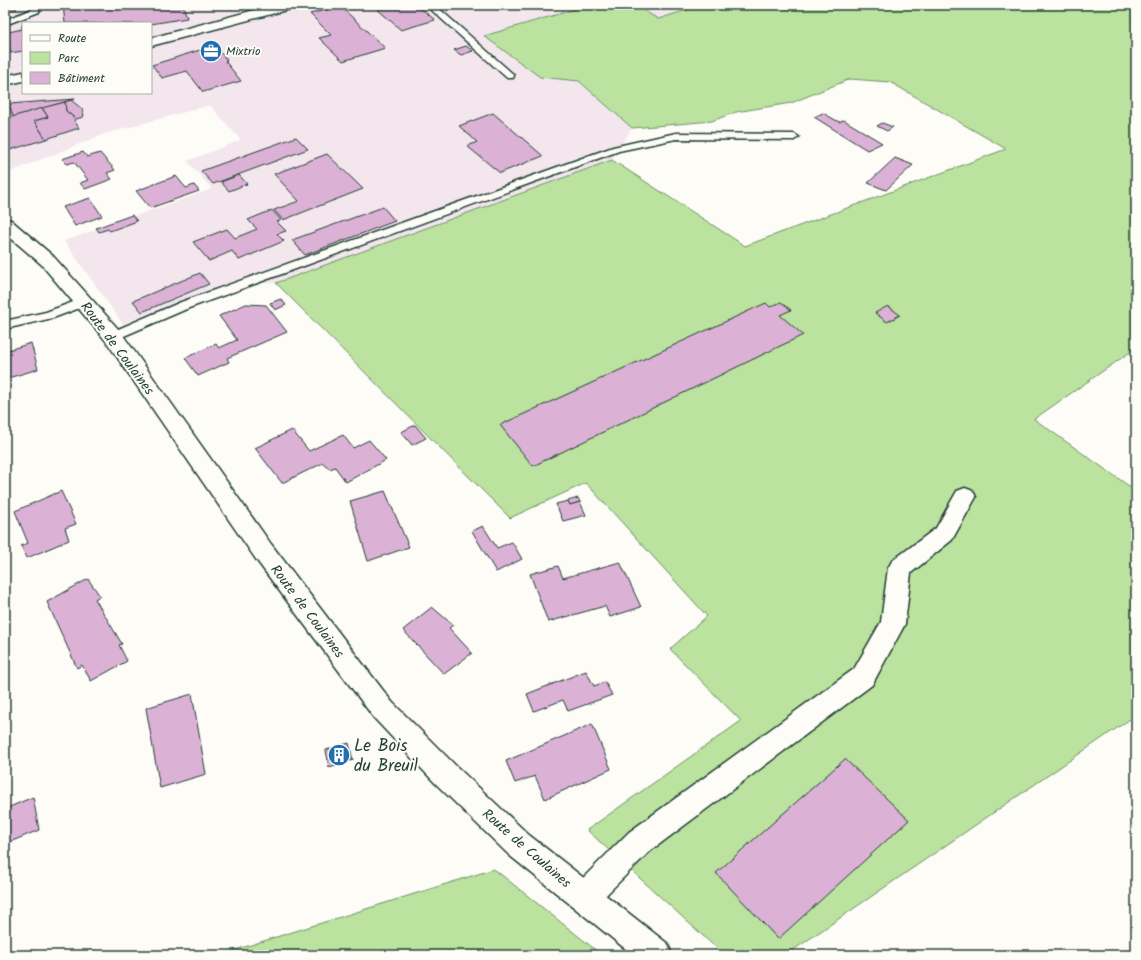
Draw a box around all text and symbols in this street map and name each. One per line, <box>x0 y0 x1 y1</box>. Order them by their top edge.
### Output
legend <box>22 22 152 94</box>
text: Route <box>58 29 87 48</box>
office icon: Mixtrio <box>198 38 224 64</box>
place label: Mixtrio <box>226 42 260 61</box>
text: Parc <box>58 49 79 68</box>
text: Bâtiment <box>58 69 105 88</box>
street label: Route de Coulaines <box>75 297 160 400</box>
street label: Route de Coulaines <box>265 560 350 663</box>
place label: Le Bois du Breuil <box>354 733 418 780</box>
building icon: Le Bois du Breuil <box>326 742 352 768</box>
street label: Route de Coulaines <box>477 804 576 894</box>

